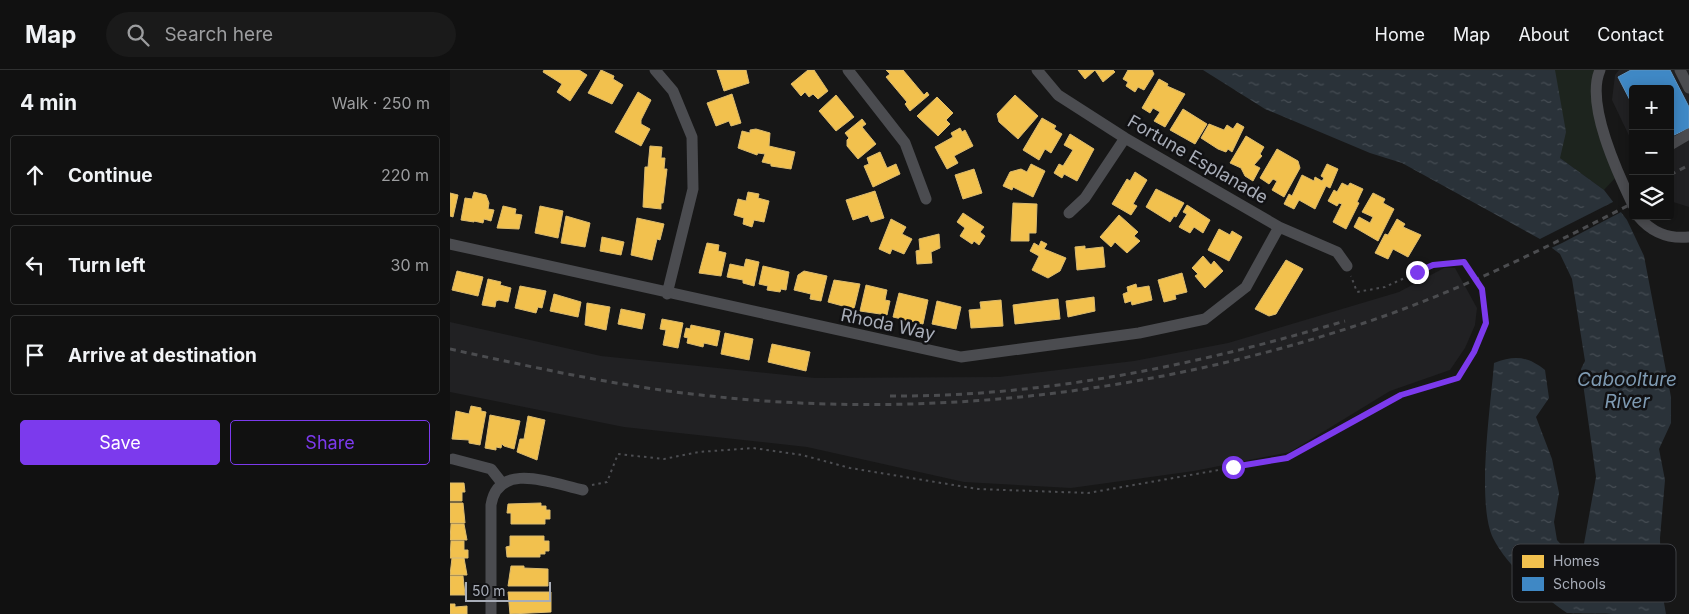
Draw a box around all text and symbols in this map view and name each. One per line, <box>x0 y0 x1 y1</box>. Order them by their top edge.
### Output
search box <box>106 12 456 57</box>
text: Map <box>25 20 76 49</box>
icon: search <box>124 21 152 49</box>
text: Search here <box>164 23 273 46</box>
text: Home <box>1375 24 1425 45</box>
text: Map <box>1453 24 1490 45</box>
text: About <box>1518 24 1569 45</box>
text: Contact <box>1597 24 1664 45</box>
map controls <box>1629 85 1674 220</box>
button: + <box>1629 85 1674 130</box>
text: 4 min <box>20 90 77 115</box>
text: Walk · 250 m <box>332 93 430 113</box>
street label: Fortune Esplanade <box>1124 110 1272 208</box>
button: − <box>1629 130 1674 175</box>
icon: ahead <box>21 161 49 189</box>
text: Continue <box>68 164 153 187</box>
text: 220 m <box>381 165 429 185</box>
button: layers <box>1629 175 1674 220</box>
icon: left <box>21 251 49 279</box>
text: Turn left <box>68 254 146 277</box>
text: 30 m <box>391 255 429 275</box>
route end <box>1406 261 1429 284</box>
street label: Rhoda Way <box>839 304 937 344</box>
icon: arrive <box>21 341 49 369</box>
text: Arrive at destination <box>68 344 257 367</box>
water label: Caboolture River <box>1577 368 1677 413</box>
button: Save <box>20 420 220 465</box>
button: Share <box>230 420 430 465</box>
route start <box>1222 456 1245 479</box>
legend <box>1512 544 1676 602</box>
text: Homes <box>1553 552 1600 569</box>
text: Schools <box>1553 575 1606 592</box>
scale bar <box>465 579 551 602</box>
text: 50 m <box>472 582 506 599</box>

